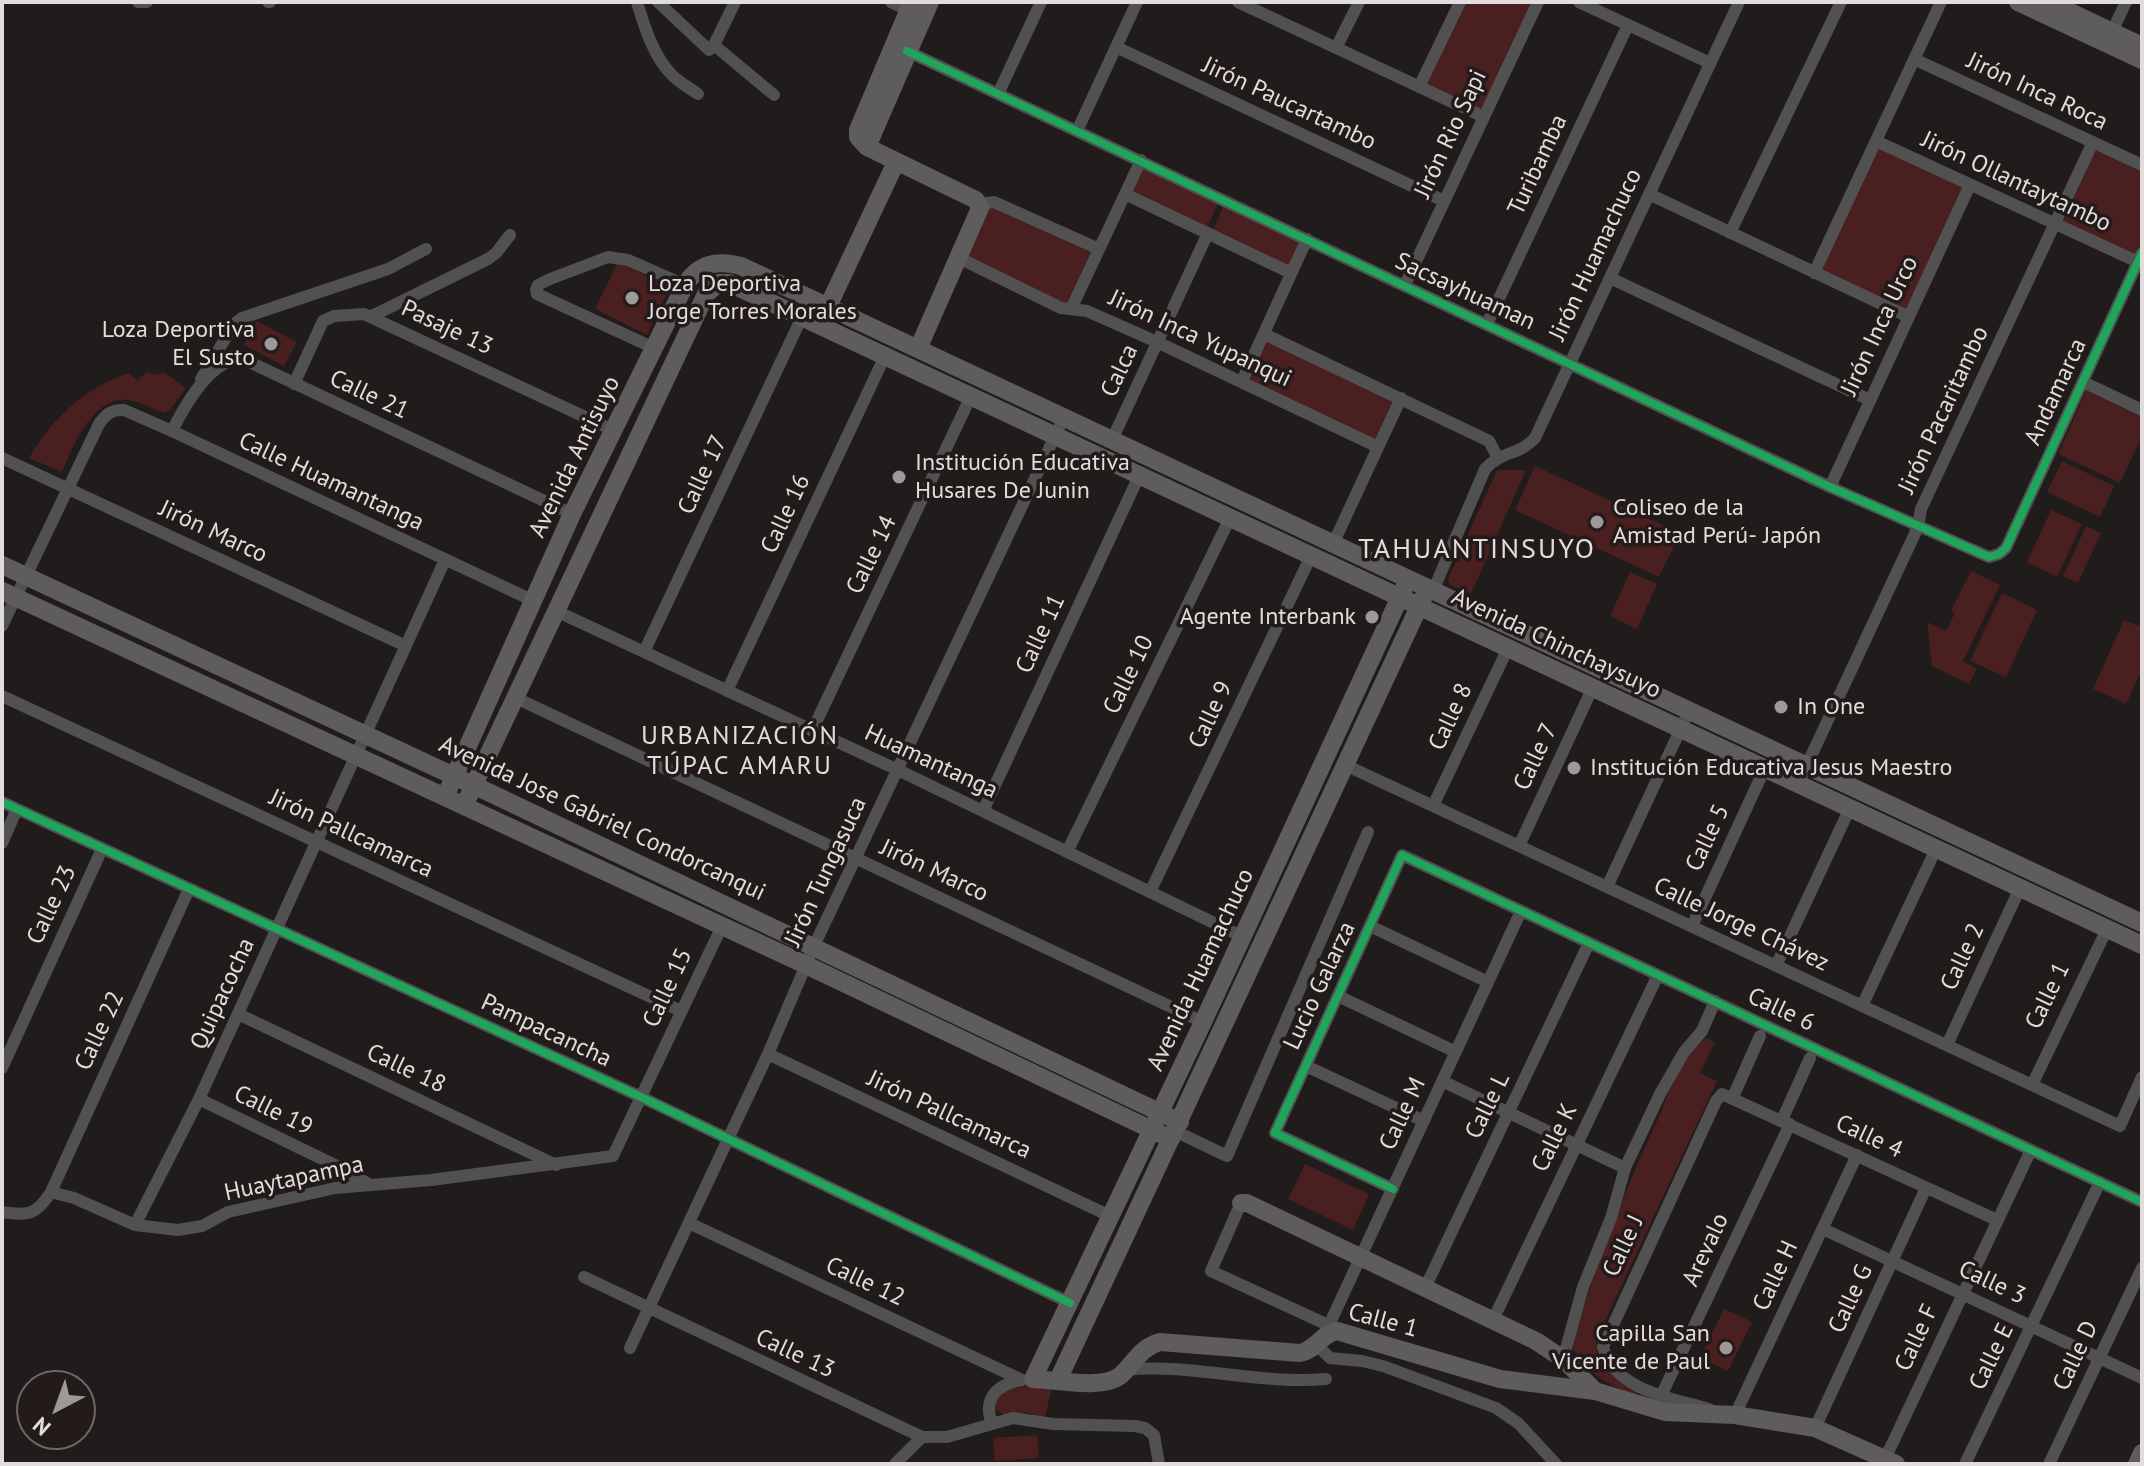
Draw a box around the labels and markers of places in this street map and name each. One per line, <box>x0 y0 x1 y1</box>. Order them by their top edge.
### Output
place label: Loza Deportiva Jorge Torres Morales <box>648 270 857 326</box>
marker: Loza Deportiva Jorge Torres Morales <box>623 289 641 307</box>
place label: Loza Deportiva El Susto <box>102 316 255 372</box>
marker: Loza Deportiva El Susto <box>262 335 280 353</box>
place label: Institución Educativa Husares De Junin <box>915 449 1130 505</box>
marker: Institución Educativa Husares De Junin <box>890 468 908 486</box>
place label: Coliseo de la Amistad Perú- Japón <box>1613 494 1821 550</box>
marker: Coliseo de la Amistad Perú- Japón <box>1588 513 1606 531</box>
place label: Agente Interbank <box>1180 603 1356 631</box>
marker: Agente Interbank <box>1363 608 1381 626</box>
place label: In One <box>1797 693 1865 721</box>
marker: In One <box>1772 698 1790 716</box>
place label: Institución Educativa Jesus Maestro <box>1590 754 1952 782</box>
marker: Institución Educativa Jesus Maestro <box>1565 759 1583 777</box>
place label: Capilla San Vicente de Paul <box>1552 1320 1710 1376</box>
marker: Capilla San Vicente de Paul <box>1717 1339 1735 1357</box>

